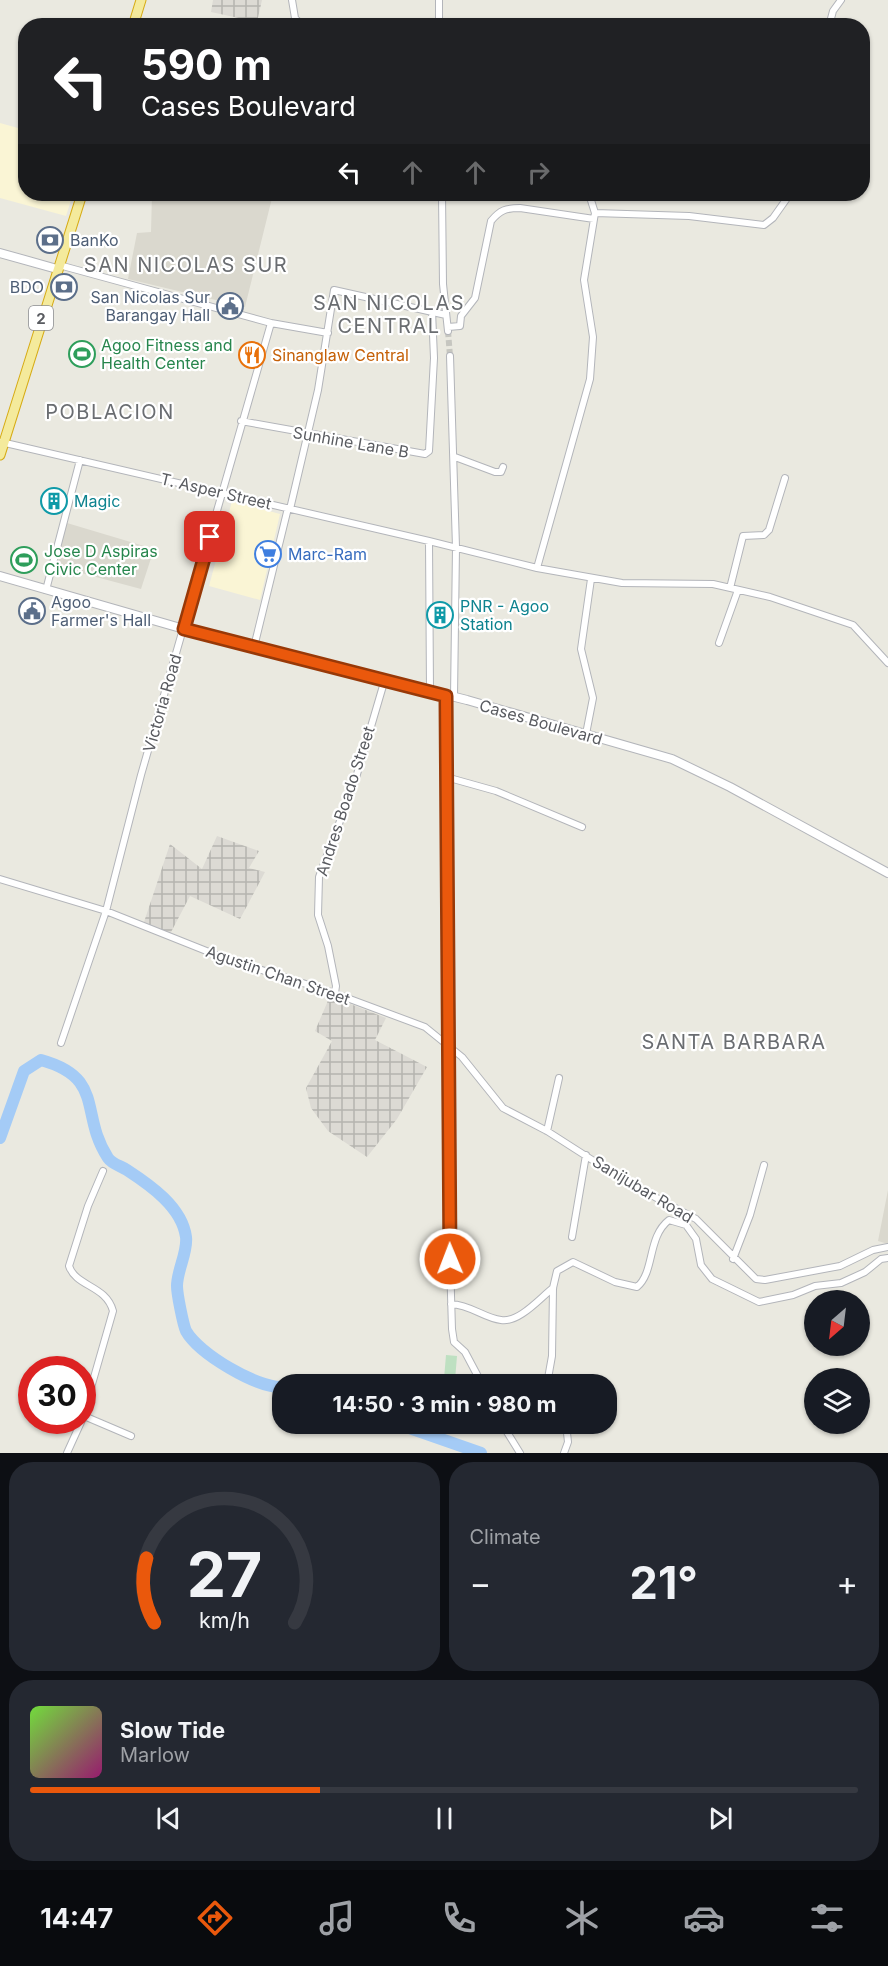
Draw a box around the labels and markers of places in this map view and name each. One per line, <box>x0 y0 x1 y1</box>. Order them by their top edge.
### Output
bank icon: BanKo <box>35 225 65 255</box>
place label: BanKo <box>70 230 119 250</box>
bank icon: BDO <box>49 272 79 302</box>
place label: BDO <box>10 277 44 297</box>
place label: San Nicolas Sur Barangay Hall <box>91 287 210 325</box>
public building icon: San Nicolas Sur Barangay Hall <box>215 291 245 321</box>
place label: Agoo Fitness and Health Center <box>101 335 233 373</box>
sports icon: Agoo Fitness and Health Center <box>67 339 97 369</box>
restaurant icon: Sinanglaw Central <box>237 340 267 370</box>
place label: Sinanglaw Central <box>272 345 409 365</box>
building icon: Magic <box>39 486 69 516</box>
place label: Magic <box>74 491 120 511</box>
pin <box>184 511 235 562</box>
supermarket icon: Marc-Ram <box>253 539 283 569</box>
place label: Jose D Aspiras Civic Center <box>44 541 158 579</box>
place label: Marc-Ram <box>288 544 367 564</box>
sports icon: Jose D Aspiras Civic Center <box>9 545 39 575</box>
place label: Agoo Farmer's Hall <box>51 592 151 630</box>
public building icon: Agoo Farmer's Hall <box>17 596 47 626</box>
place label: PNR - Agoo Station <box>460 596 549 634</box>
building icon: PNR - Agoo Station <box>425 600 455 630</box>

